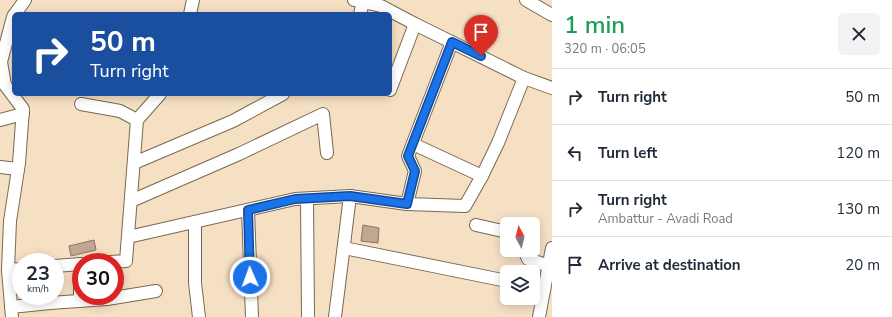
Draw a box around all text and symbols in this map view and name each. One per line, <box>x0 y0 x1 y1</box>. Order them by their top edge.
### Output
text: 1 min <box>564 9 625 41</box>
button: close <box>838 13 880 55</box>
pin <box>464 15 498 56</box>
icon: arrive <box>470 21 492 43</box>
text: 50 m <box>90 23 156 61</box>
icon: right <box>24 28 76 80</box>
text: 320 m · 06:05 <box>564 40 646 58</box>
text: Turn right <box>90 59 169 83</box>
icon: right <box>564 86 586 108</box>
text: Turn right <box>598 87 667 107</box>
text: 50 m <box>845 87 880 107</box>
icon: left <box>564 142 586 164</box>
text: Turn left <box>598 143 657 163</box>
text: 120 m <box>836 143 880 163</box>
text: Turn right <box>598 190 667 210</box>
icon: right <box>564 198 586 220</box>
text: 130 m <box>836 199 880 219</box>
text: Ambattur - Avadi Road <box>598 210 733 228</box>
north arrow <box>500 217 540 257</box>
map controls <box>500 217 540 305</box>
speed limit sign: 30 <box>72 253 124 305</box>
icon: arrive <box>564 254 586 276</box>
text: Arrive at destination <box>598 255 741 275</box>
text: 20 m <box>845 255 880 275</box>
position arrow <box>229 256 271 298</box>
text: 23 <box>26 260 50 287</box>
button: layers <box>500 265 540 305</box>
text: km/h <box>27 282 49 296</box>

